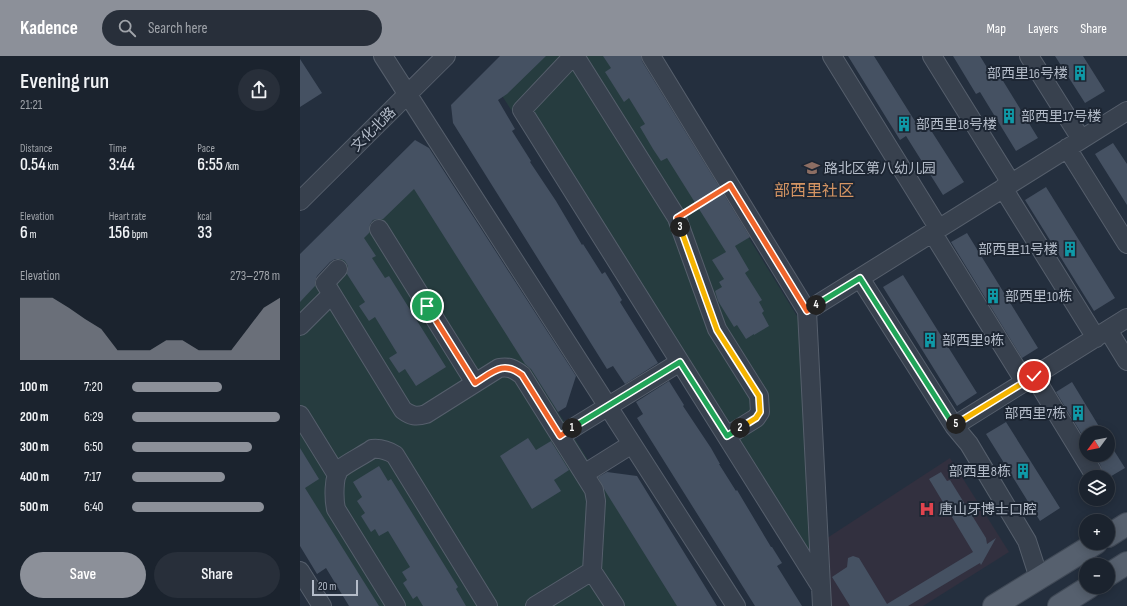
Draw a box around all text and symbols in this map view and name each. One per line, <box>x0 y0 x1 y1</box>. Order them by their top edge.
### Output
search box <box>102 10 382 46</box>
text: Kadence <box>20 17 78 40</box>
icon: search <box>116 17 138 39</box>
text: Search here <box>148 19 208 38</box>
text: Map <box>986 20 1006 37</box>
text: Layers <box>1028 20 1058 37</box>
text: Share <box>1080 20 1107 37</box>
building icon: 部西里16号楼 <box>1071 64 1089 82</box>
place label: 部西里16号楼 <box>987 65 1068 82</box>
text: Evening run <box>20 68 109 95</box>
button: share <box>238 69 280 111</box>
text: 21:21 <box>20 97 42 113</box>
street label: 文化北路 <box>348 104 399 155</box>
building icon: 部西里17号楼 <box>1000 107 1018 125</box>
place label: 部西里17号楼 <box>1021 108 1101 125</box>
building icon: 部西里18号楼 <box>895 115 913 133</box>
place label: 部西里18号楼 <box>916 116 997 133</box>
text: Distance <box>20 142 52 155</box>
text: Time <box>109 142 127 155</box>
text: Pace <box>197 142 215 155</box>
text: 0.54 <box>20 155 46 175</box>
text: 3:44 <box>109 155 135 175</box>
text: 6:55 <box>197 155 223 175</box>
school or university icon: 路北区第八幼儿园 <box>803 159 821 177</box>
text: km <box>46 160 59 173</box>
text: /km <box>223 160 239 173</box>
place label: 路北区第八幼儿园 <box>824 160 936 177</box>
district label: 部西里社区 <box>774 182 854 201</box>
text: Elevation <box>20 210 54 223</box>
text: Heart rate <box>109 210 146 223</box>
text: kcal <box>197 210 212 223</box>
pin: 3 <box>670 217 690 237</box>
text: 3 <box>678 220 682 233</box>
text: 6 <box>20 223 28 243</box>
text: 156 <box>109 223 130 243</box>
text: 33 <box>197 223 212 243</box>
text: m <box>28 228 37 241</box>
text: bpm <box>130 228 148 241</box>
building icon: 部西里11号楼 <box>1061 240 1079 258</box>
place label: 部西里11号楼 <box>978 241 1058 258</box>
text: Elevation <box>20 268 60 284</box>
text: 273–278 m <box>230 268 280 284</box>
building icon: 部西里10栋 <box>984 287 1002 305</box>
place label: 部西里10栋 <box>1005 288 1072 305</box>
pin <box>410 289 444 323</box>
icon: arrive <box>416 295 438 317</box>
pin: 4 <box>806 295 826 315</box>
text: 4 <box>813 298 819 311</box>
building icon: 部西里9栋 <box>921 331 939 349</box>
place label: 部西里9栋 <box>942 332 1004 349</box>
pin <box>1017 359 1051 393</box>
icon: check <box>1023 365 1045 387</box>
text: 100 m <box>20 379 48 395</box>
text: 7:20 <box>84 379 103 395</box>
building icon: 部西里7栋 <box>1069 404 1087 422</box>
place label: 部西里7栋 <box>1004 405 1066 422</box>
text: 200 m <box>20 409 49 425</box>
text: 6:29 <box>84 409 103 425</box>
pin: 5 <box>946 414 966 434</box>
text: 5 <box>954 417 958 430</box>
pin: 1 <box>562 418 582 438</box>
pin: 2 <box>730 418 750 438</box>
text: 1 <box>570 421 574 434</box>
text: 2 <box>738 421 742 434</box>
north arrow <box>1079 426 1115 462</box>
map controls <box>1079 426 1115 594</box>
text: 300 m <box>20 439 49 455</box>
text: 6:50 <box>84 439 103 455</box>
building icon: 部西里8栋 <box>1014 462 1032 480</box>
place label: 部西里8栋 <box>949 463 1011 480</box>
text: 400 m <box>20 469 49 485</box>
text: 7:17 <box>84 469 101 485</box>
button: layers <box>1079 470 1115 506</box>
text: 500 m <box>20 499 49 515</box>
text: 6:40 <box>84 499 103 515</box>
hospital icon: 唐山牙博士口腔 <box>918 500 936 518</box>
place label: 唐山牙博士口腔 <box>939 501 1037 518</box>
button: + <box>1079 514 1115 550</box>
button: Save <box>20 552 146 598</box>
button: Share <box>154 552 280 598</box>
button: − <box>1079 558 1115 594</box>
scale bar <box>312 578 358 597</box>
text: 20 m <box>318 580 336 593</box>

